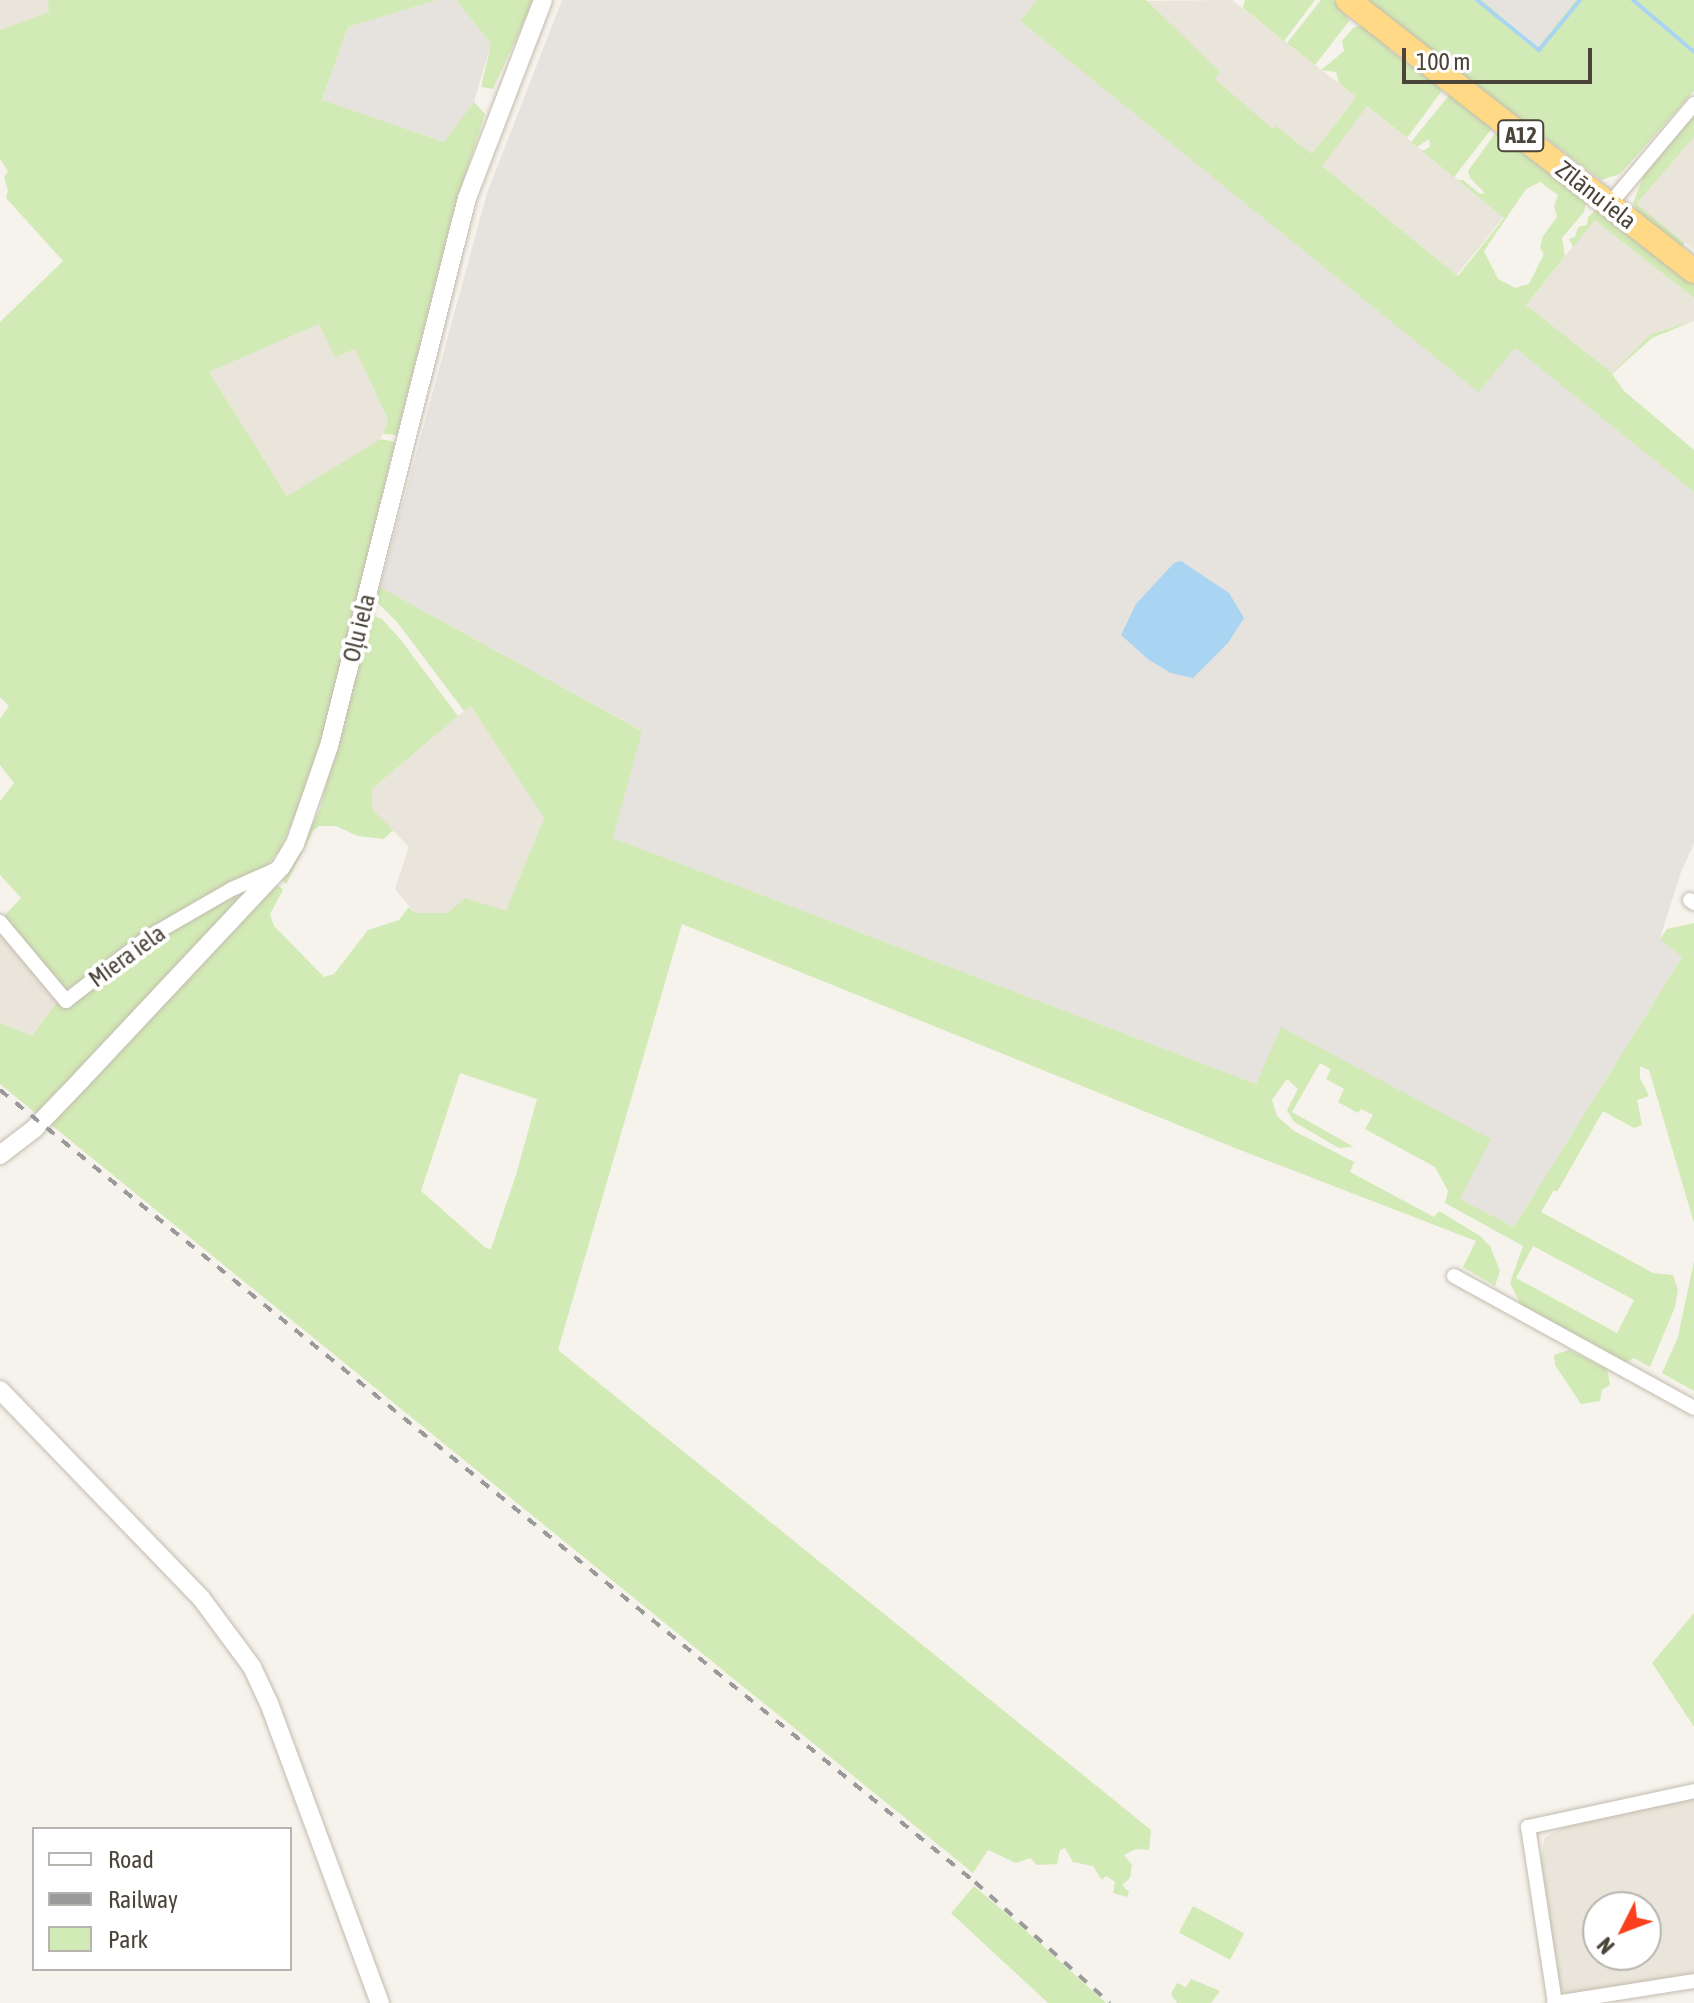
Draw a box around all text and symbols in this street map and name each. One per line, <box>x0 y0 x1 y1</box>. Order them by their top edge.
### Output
scale bar <box>1406 32 1596 82</box>
text: 100 m <box>1416 48 1470 75</box>
road number: A12 <box>1497 118 1545 154</box>
street label: Zīlānu iela <box>1550 155 1642 235</box>
street label: Oļu iela <box>337 591 381 665</box>
street label: Miera iela <box>83 919 171 993</box>
legend <box>32 1827 292 1971</box>
text: Road <box>108 1846 154 1873</box>
text: Railway <box>108 1886 178 1913</box>
north arrow <box>1582 1891 1662 1971</box>
text: Park <box>108 1926 148 1953</box>
text: N <box>1592 1932 1620 1959</box>

